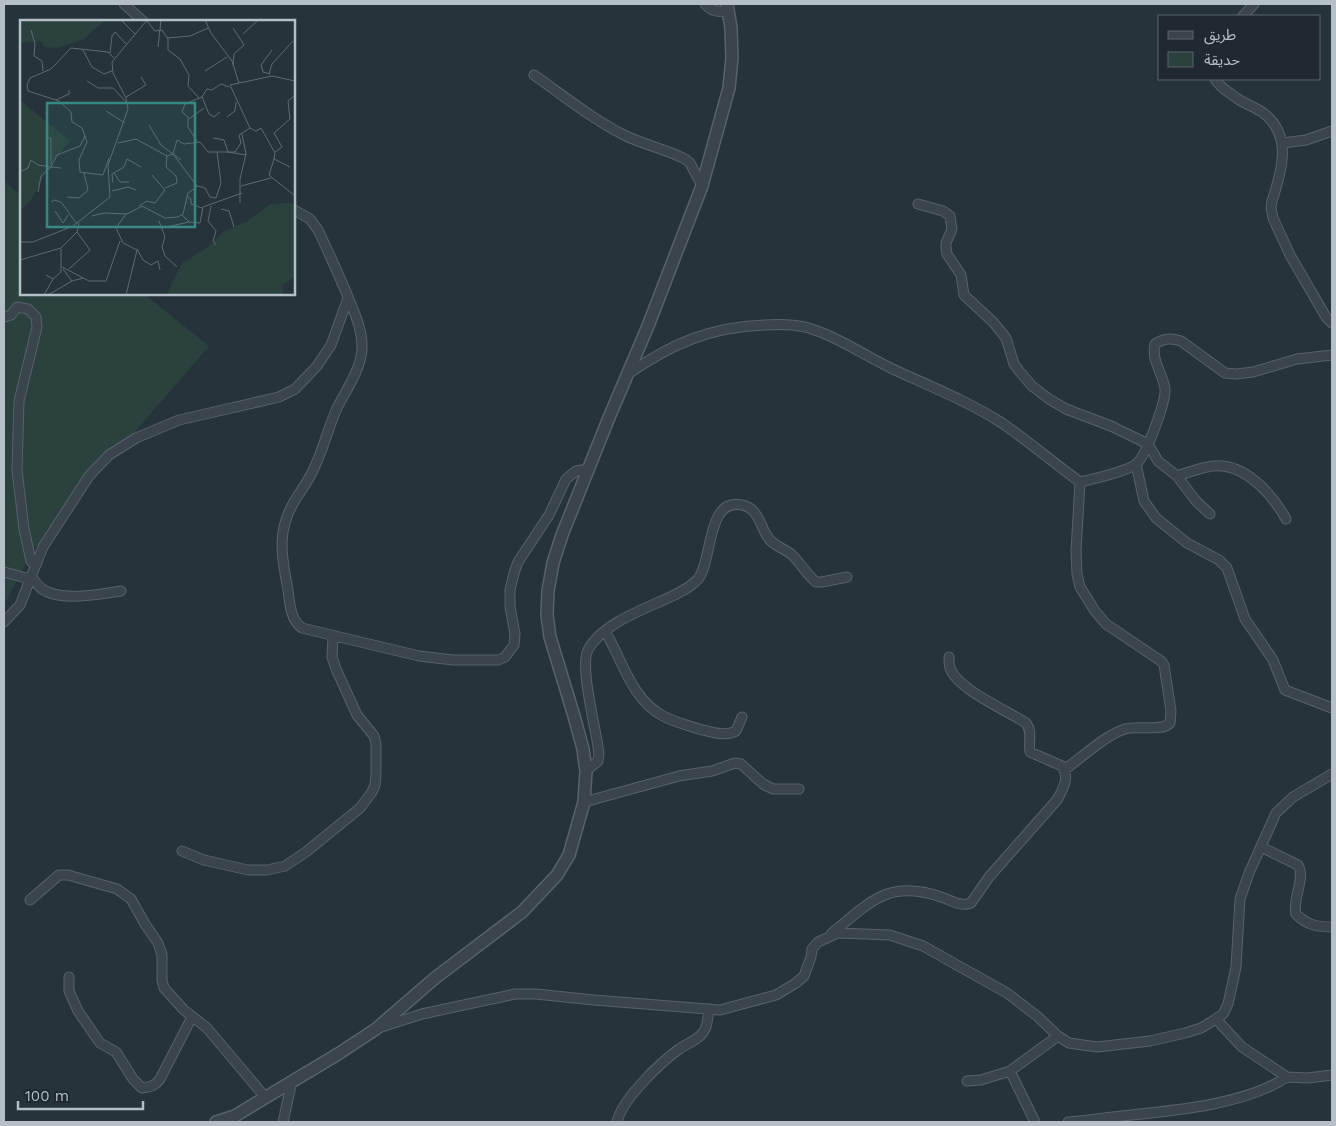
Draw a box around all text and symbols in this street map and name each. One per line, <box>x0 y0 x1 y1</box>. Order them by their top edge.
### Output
legend <box>1158 15 1321 80</box>
inset map <box>20 20 295 295</box>
text: طريق <box>1204 26 1236 45</box>
text: حديقة <box>1204 51 1240 69</box>
scale bar <box>18 1078 142 1110</box>
text: 100 m <box>25 1087 69 1105</box>

